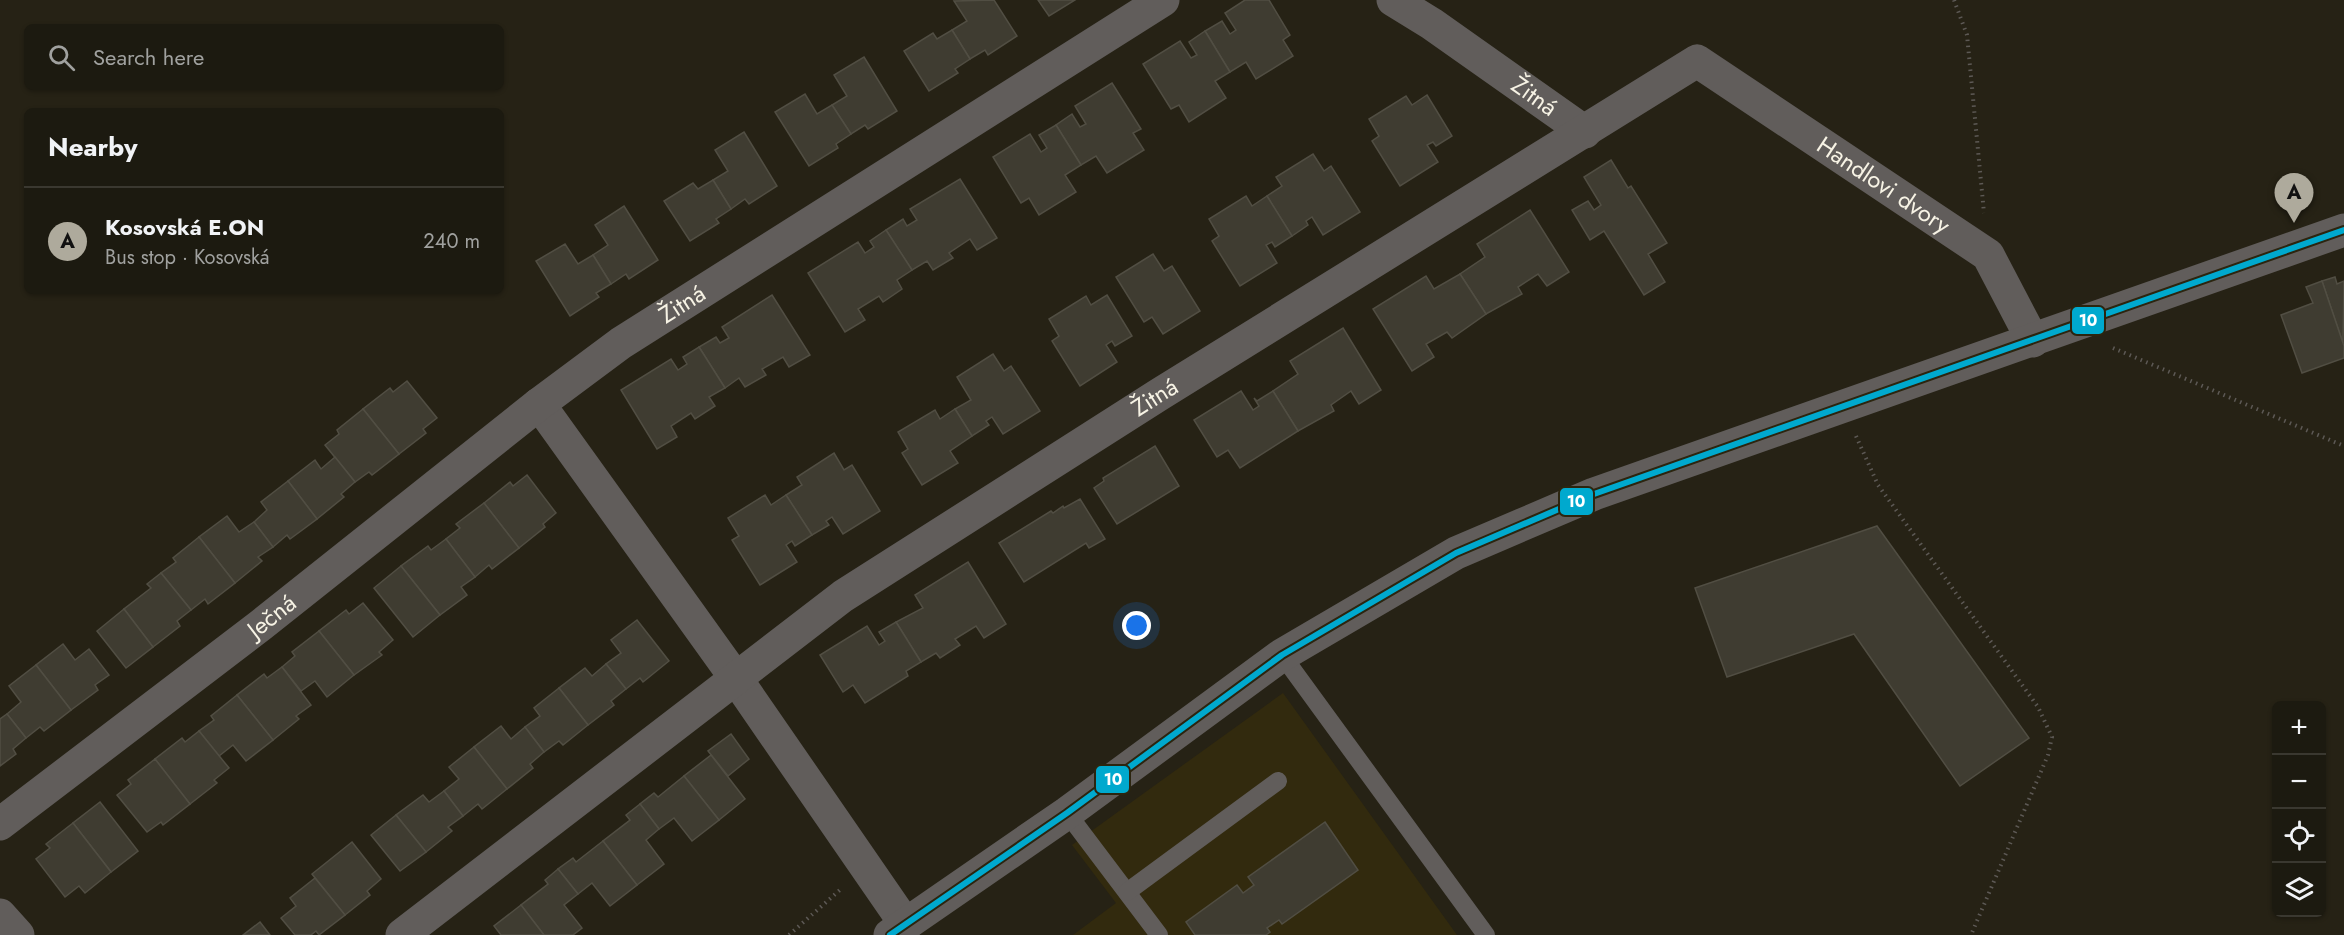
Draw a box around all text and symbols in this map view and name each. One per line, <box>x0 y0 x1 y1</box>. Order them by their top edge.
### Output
search box <box>24 24 504 90</box>
icon: search <box>45 41 78 74</box>
text: Search here <box>93 41 204 73</box>
street label: Žitná <box>1504 67 1565 124</box>
text: Nearby <box>48 128 137 166</box>
street label: Handlovi dvory <box>1810 128 1958 242</box>
pin: A <box>2274 174 2314 223</box>
text: Kosovská E.ON <box>105 211 264 243</box>
text: A <box>60 227 75 256</box>
text: 240 m <box>423 227 480 256</box>
text: Bus stop · Kosovská <box>105 243 270 272</box>
street label: Žitná <box>652 276 712 332</box>
line badge: 10 <box>2071 306 2105 335</box>
text: 10 <box>2079 309 2097 332</box>
street label: Žitná <box>1124 369 1185 425</box>
line badge: 10 <box>1559 487 1594 516</box>
text: 10 <box>1567 490 1585 513</box>
street label: Ječná <box>237 586 303 648</box>
your location <box>1122 611 1151 640</box>
map controls <box>2272 701 2326 917</box>
button: + <box>2272 701 2326 755</box>
button: − <box>2272 755 2326 809</box>
line badge: 10 <box>1095 765 1130 794</box>
text: 10 <box>1104 768 1122 791</box>
button: locate <box>2272 809 2326 863</box>
button: layers <box>2272 863 2326 917</box>

